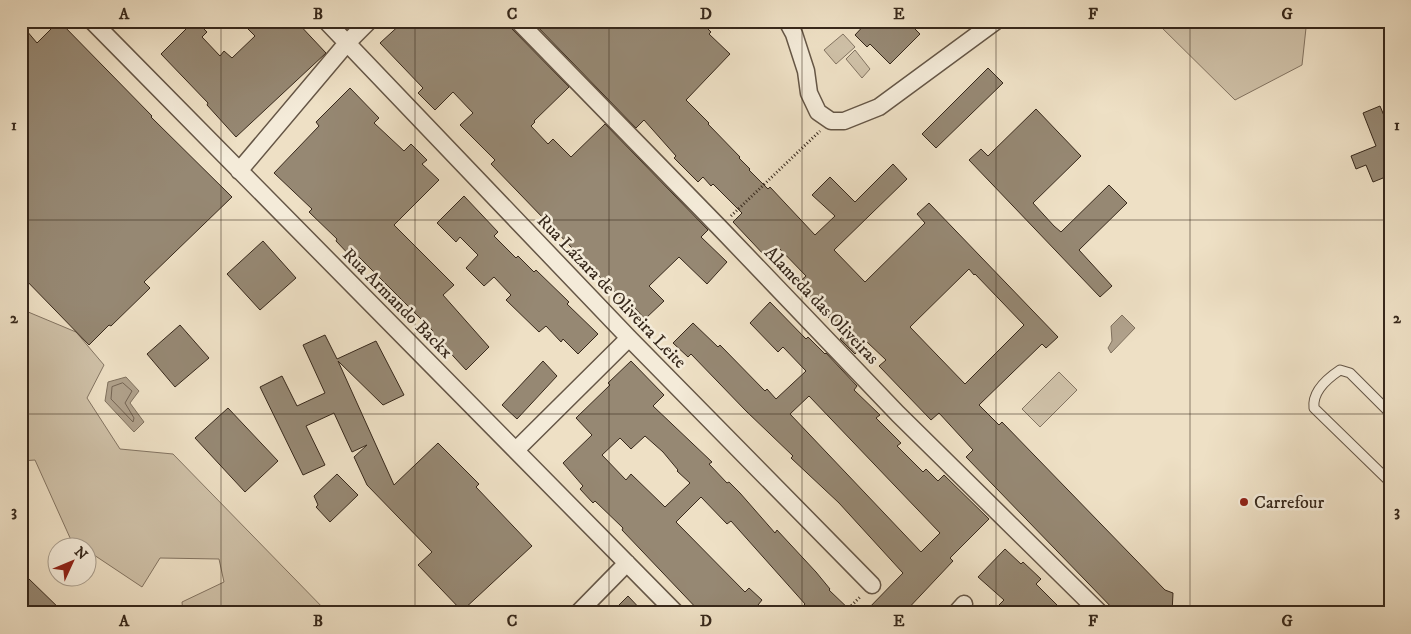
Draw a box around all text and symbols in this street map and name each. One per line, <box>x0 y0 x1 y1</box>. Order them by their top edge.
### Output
text: A <box>118 4 130 24</box>
text: B <box>313 4 323 24</box>
text: C <box>507 4 517 24</box>
text: D <box>700 4 712 24</box>
text: E <box>893 4 905 24</box>
text: F <box>1088 4 1098 24</box>
text: G <box>1281 4 1293 24</box>
text: 1 <box>11 115 17 135</box>
text: 1 <box>1394 115 1400 135</box>
street label: Rua Lázara de Oliveira Leite <box>532 210 691 373</box>
street label: Alameda das Oliveiras <box>759 242 883 369</box>
street label: Rua Armando Backx <box>338 244 457 364</box>
text: 2 <box>10 308 19 328</box>
text: 2 <box>1393 308 1402 328</box>
place label: Carrefour <box>1254 492 1325 514</box>
marker: Carrefour <box>1238 496 1250 508</box>
text: 3 <box>11 501 17 521</box>
text: 3 <box>1394 501 1400 521</box>
north arrow <box>48 536 98 586</box>
text: N <box>70 543 91 564</box>
text: A <box>118 611 130 631</box>
text: B <box>313 611 323 631</box>
text: C <box>507 611 517 631</box>
text: D <box>700 611 712 631</box>
text: E <box>893 611 905 631</box>
text: F <box>1088 611 1098 631</box>
text: G <box>1281 611 1293 631</box>

